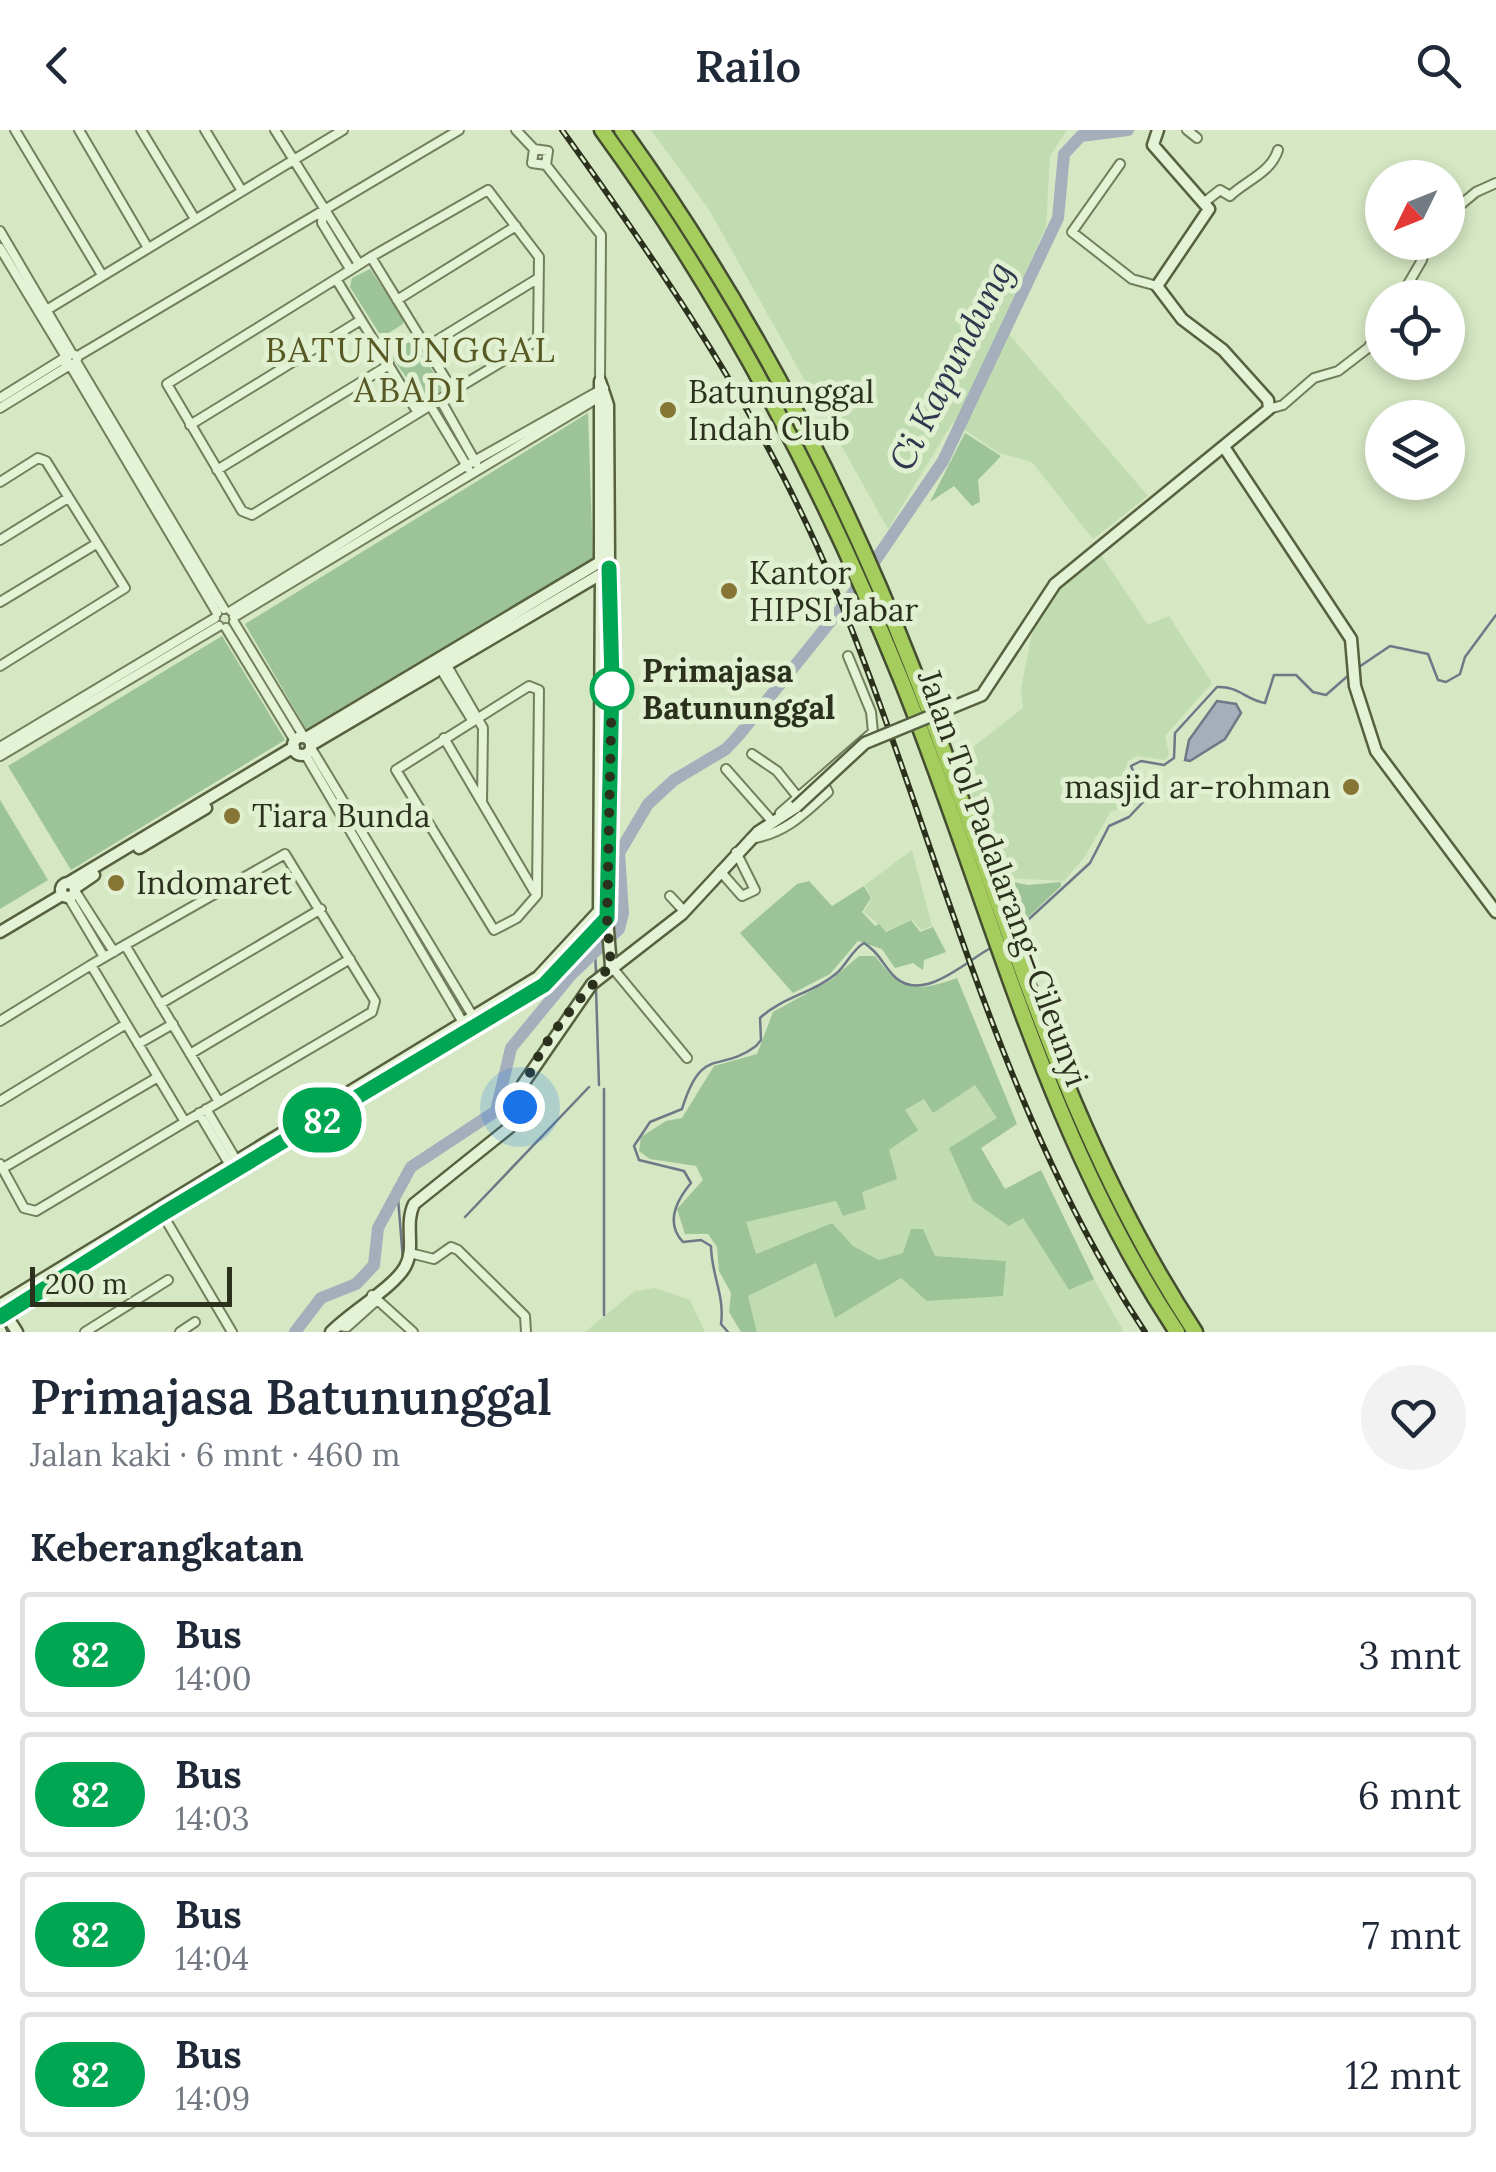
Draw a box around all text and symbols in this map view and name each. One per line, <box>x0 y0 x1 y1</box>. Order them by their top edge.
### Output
text: Railo <box>695 37 801 94</box>
icon: back <box>30 38 85 93</box>
icon: search <box>1411 38 1466 93</box>
north arrow <box>1365 160 1465 260</box>
map controls <box>1365 160 1465 500</box>
water label: Ci Kapundung <box>879 254 1023 478</box>
button: locate <box>1365 280 1465 380</box>
district label: BATUNUNGGAL ABADI <box>265 327 557 412</box>
place label: Batununggal Indah Club <box>688 371 874 449</box>
marker: Batununggal Indah Club <box>657 399 679 421</box>
button: layers <box>1365 400 1465 500</box>
place label: Kantor HIPSI Jabar <box>749 552 918 630</box>
marker: Kantor HIPSI Jabar <box>718 580 740 602</box>
place label: Primajasa Batununggal <box>642 650 835 728</box>
street label: Jalan Tol Padalarang–Cileunyi <box>909 663 1098 1092</box>
marker: Primajasa Batununggal <box>591 668 633 710</box>
place label: masjid ar-rohman <box>1064 766 1331 807</box>
marker: masjid ar-rohman <box>1340 776 1362 798</box>
place label: Tiara Bunda <box>252 795 430 836</box>
marker: Tiara Bunda <box>221 805 243 827</box>
place label: Indomaret <box>136 862 293 903</box>
marker: Indomaret <box>105 872 127 894</box>
your location <box>495 1082 545 1132</box>
line badge: 82 <box>277 1088 367 1152</box>
text: 82 <box>303 1098 341 1143</box>
scale bar <box>30 1262 232 1306</box>
text: 200 m <box>45 1266 127 1302</box>
button: heart <box>1361 1365 1466 1470</box>
text: Primajasa Batununggal <box>30 1366 552 1427</box>
text: Jalan kaki · 6 mnt · 460 m <box>30 1434 400 1475</box>
text: Keberangkatan <box>30 1523 304 1571</box>
text: Bus <box>175 1610 242 1658</box>
text: 3 mnt <box>1358 1631 1461 1679</box>
text: 82 <box>71 1632 109 1677</box>
text: 14:00 <box>175 1658 252 1699</box>
text: Bus <box>175 1750 242 1798</box>
text: 6 mnt <box>1358 1771 1461 1819</box>
text: 82 <box>71 1772 109 1817</box>
text: 14:03 <box>175 1798 250 1839</box>
text: Bus <box>175 1890 242 1938</box>
text: 7 mnt <box>1362 1911 1461 1959</box>
text: 82 <box>71 1912 109 1957</box>
text: 14:04 <box>175 1938 249 1979</box>
text: Bus <box>175 2030 242 2078</box>
text: 12 mnt <box>1345 2051 1461 2099</box>
text: 82 <box>71 2052 109 2097</box>
text: 14:09 <box>175 2078 250 2119</box>

